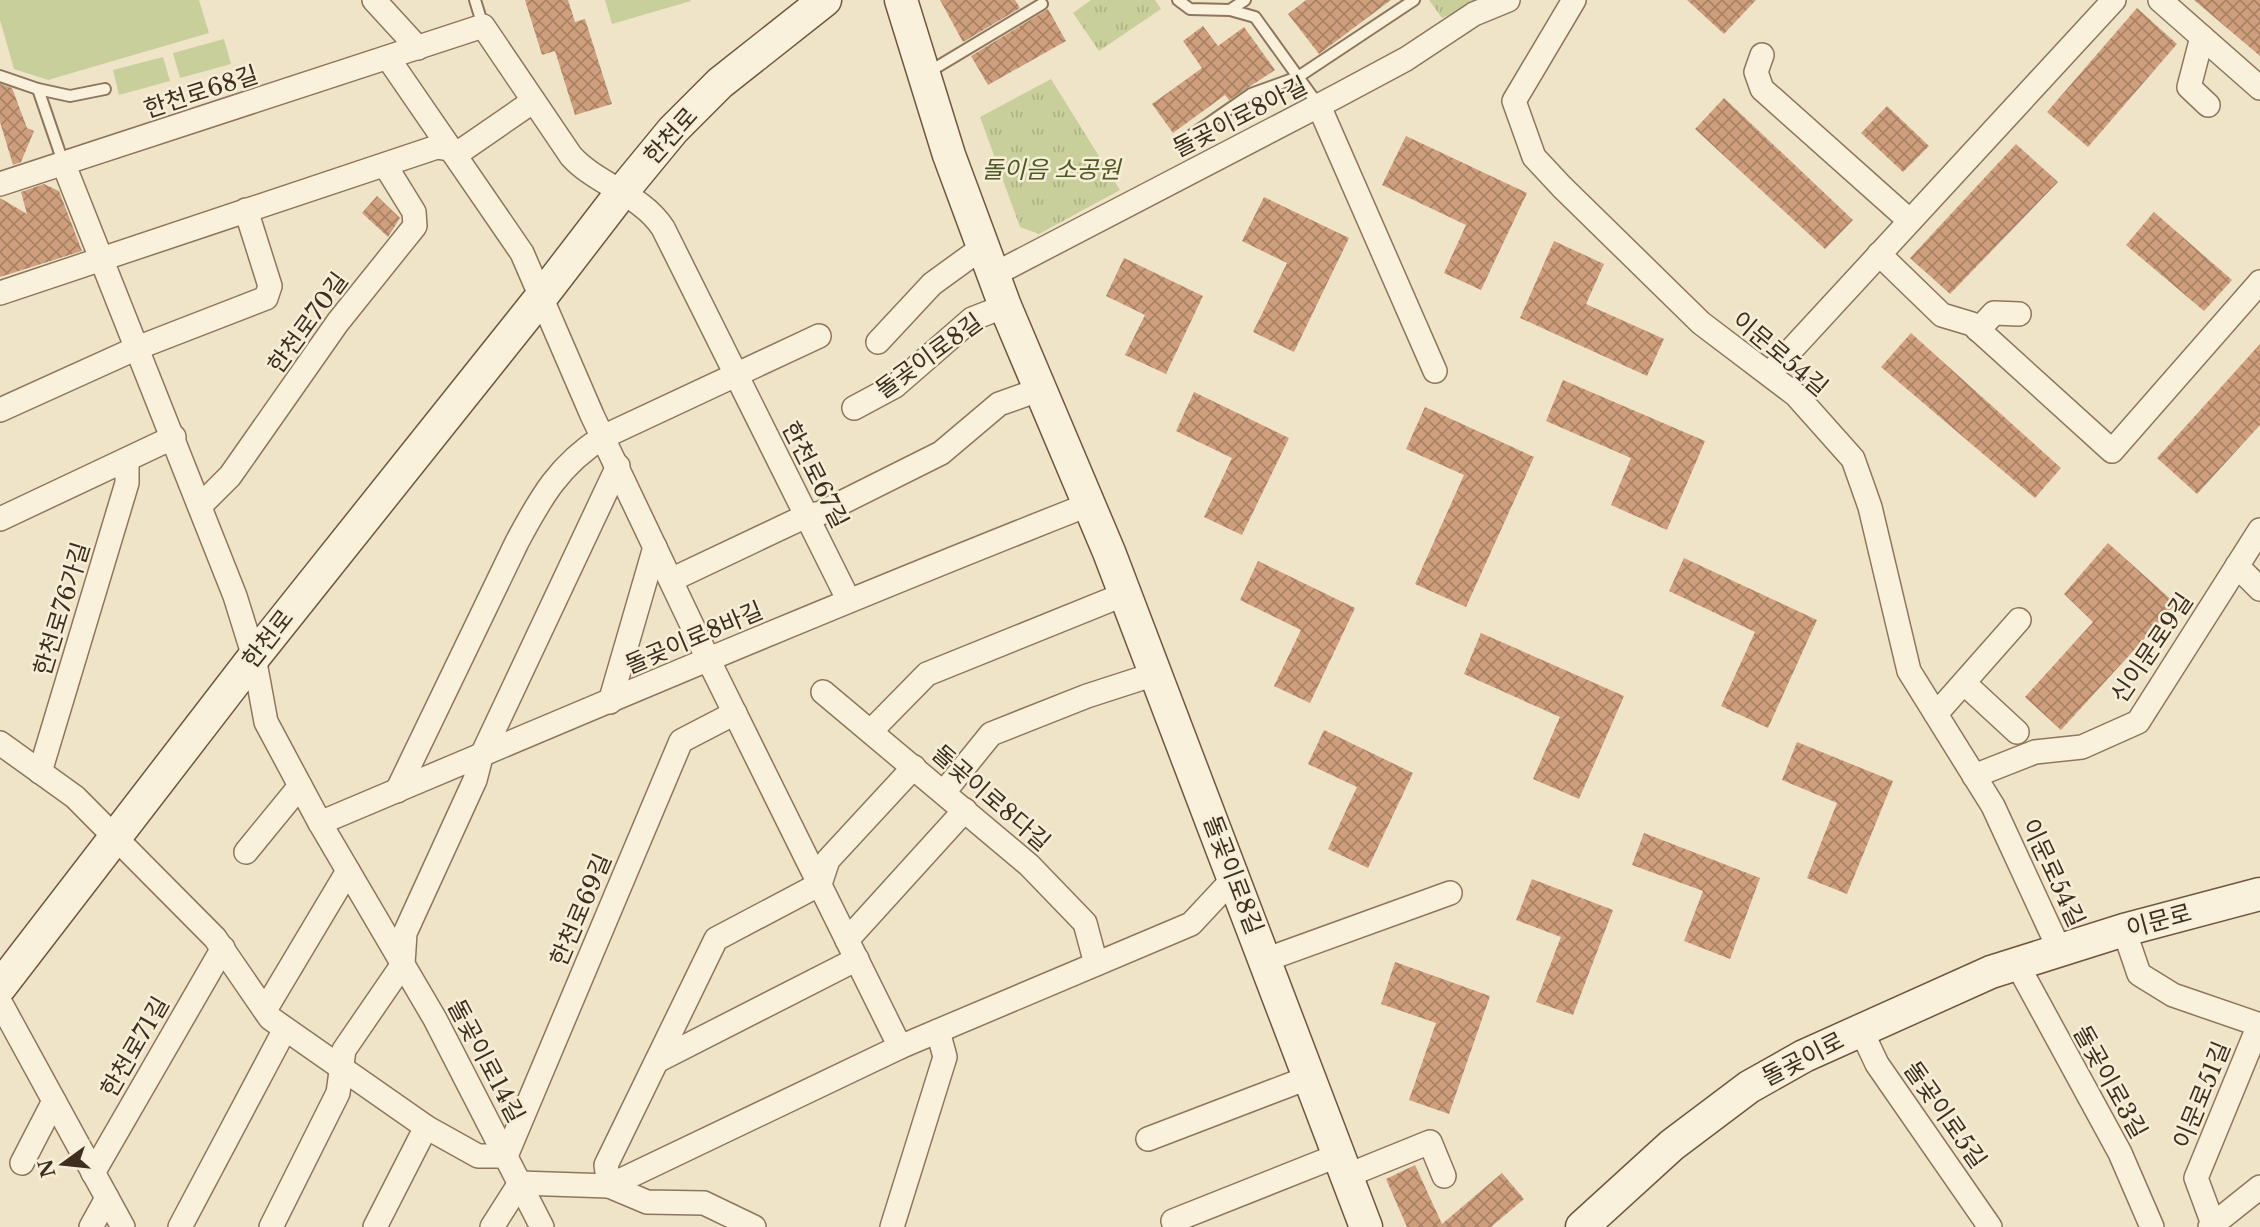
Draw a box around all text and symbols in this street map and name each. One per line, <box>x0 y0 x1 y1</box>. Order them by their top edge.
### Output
street label: 한천로68길 <box>140 59 262 124</box>
street label: 돌곶이로8아길 <box>1168 70 1312 163</box>
street label: 한천로 <box>638 101 704 170</box>
park label: 돌이음 소공원 <box>981 155 1122 184</box>
street label: 한천로70길 <box>261 267 354 379</box>
street label: 이문로54길 <box>1727 305 1834 402</box>
street label: 돌곶이로8길 <box>870 307 988 404</box>
street label: 한천로67길 <box>776 417 855 533</box>
street label: 한천로76가길 <box>27 539 96 679</box>
street label: 신이문로9길 <box>2104 587 2199 708</box>
street label: 돌곶이로8바길 <box>620 595 767 680</box>
street label: 한천로 <box>236 604 299 674</box>
street label: 돌곶이로8다길 <box>926 738 1056 857</box>
street label: 돌곶이로8길 <box>1198 811 1269 938</box>
street label: 이문로54길 <box>2016 814 2091 931</box>
street label: 한천로69길 <box>544 849 617 970</box>
street label: 이문로 <box>2123 898 2195 943</box>
street label: 한천로71길 <box>94 991 175 1102</box>
street label: 돌곶이로14길 <box>442 994 531 1127</box>
street label: 돌곶이로3길 <box>2067 1020 2153 1144</box>
street label: 돌곶이로 <box>1757 1026 1849 1092</box>
street label: 이문로51길 <box>2167 1037 2236 1152</box>
street label: 돌곶이로5길 <box>1898 1056 1993 1174</box>
north arrow <box>28 1129 98 1199</box>
text: N <box>34 1157 60 1180</box>

